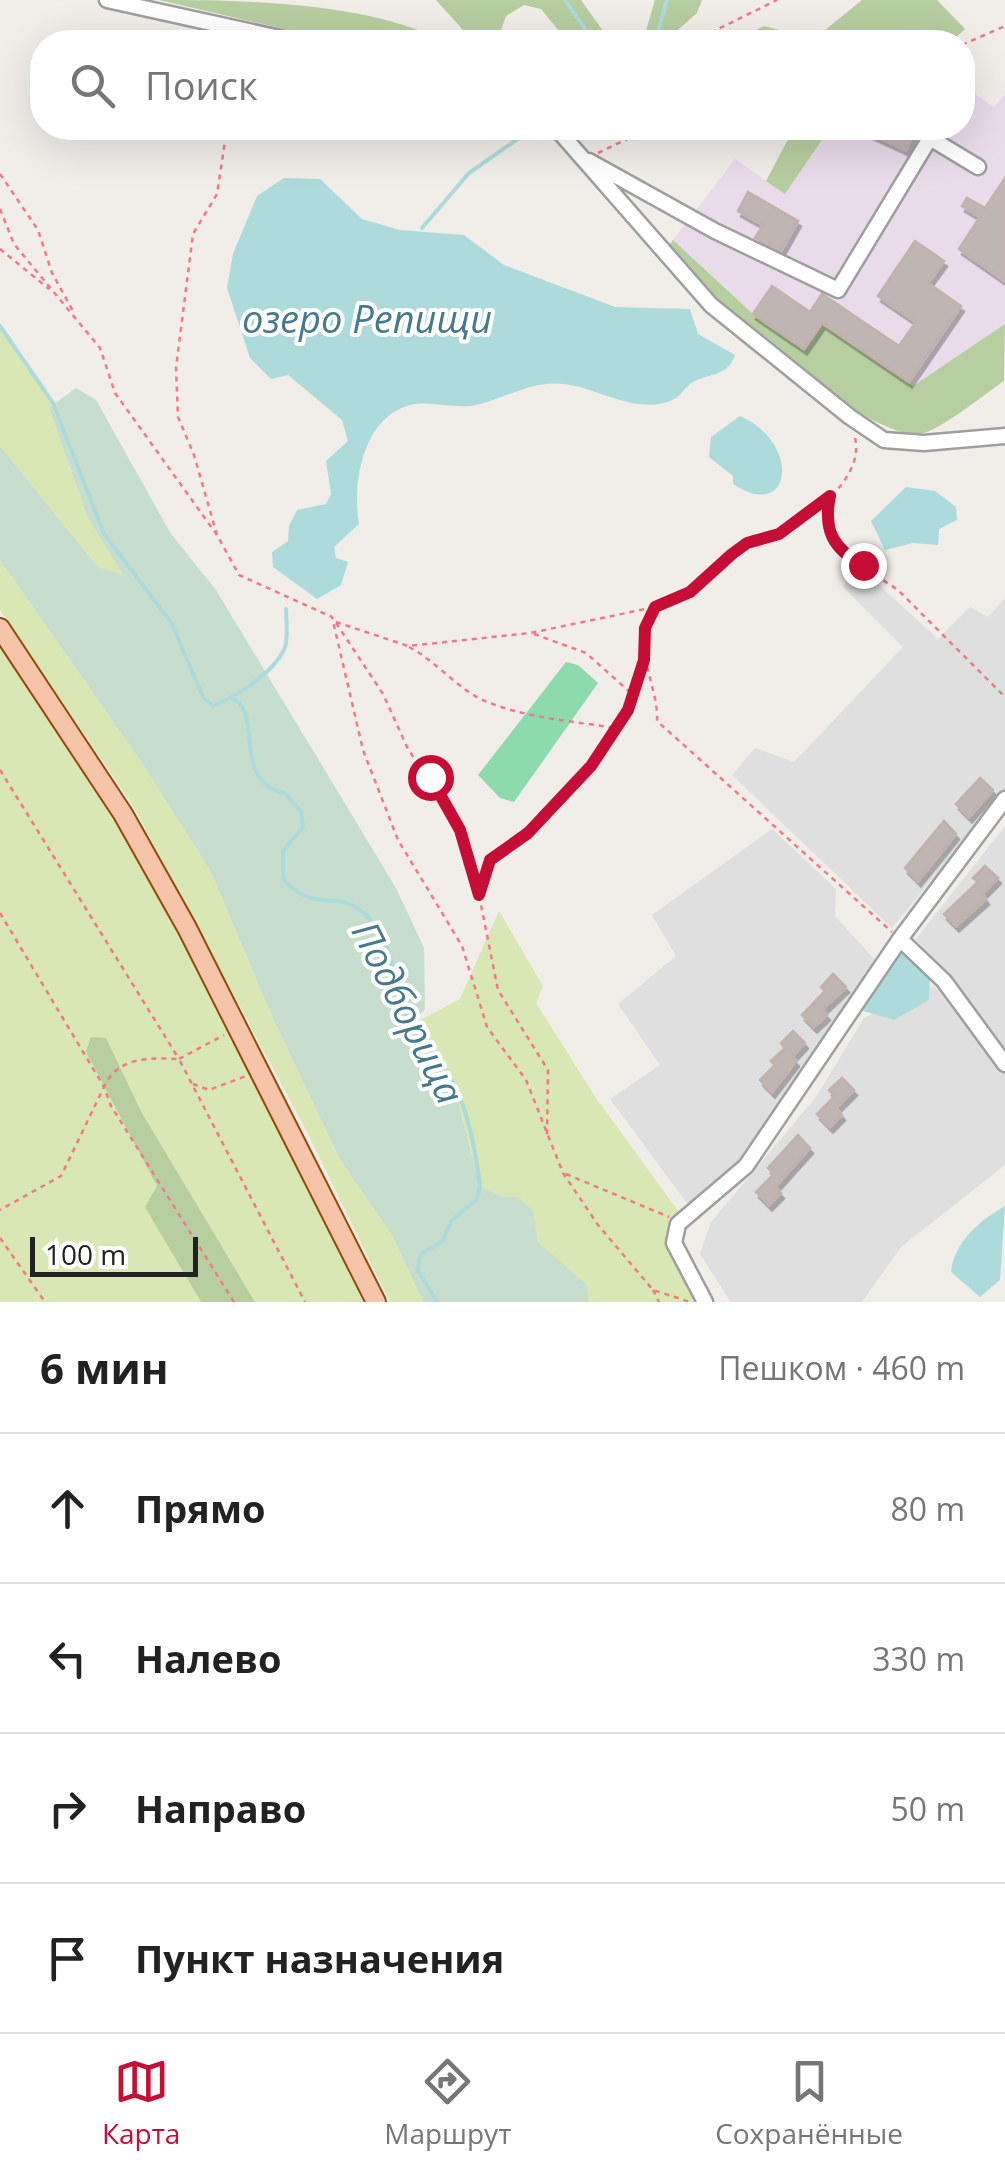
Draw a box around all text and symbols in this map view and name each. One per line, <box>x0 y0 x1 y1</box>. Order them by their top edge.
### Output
search box <box>30 30 975 140</box>
icon: search <box>65 58 120 113</box>
text: Поиск <box>145 59 258 111</box>
water label: озеро Репищи <box>242 292 492 344</box>
route end <box>841 543 887 589</box>
route start <box>408 755 454 801</box>
water label: Подборица <box>341 912 477 1112</box>
scale bar <box>30 1232 198 1276</box>
text: 100 m <box>45 1235 126 1273</box>
text: 6 мин <box>40 1339 168 1396</box>
text: Пешком · 460 m <box>718 1346 965 1389</box>
icon: ahead <box>40 1481 95 1536</box>
text: Прямо <box>135 1482 266 1534</box>
text: 80 m <box>890 1487 965 1530</box>
icon: left <box>40 1631 95 1686</box>
text: Налево <box>135 1632 281 1684</box>
text: 330 m <box>872 1637 965 1680</box>
icon: right <box>40 1781 95 1836</box>
text: Направо <box>135 1782 306 1834</box>
text: 50 m <box>890 1787 965 1830</box>
icon: arrive <box>40 1931 95 1986</box>
text: Пункт назначения <box>135 1932 504 1984</box>
tab: Карта <box>102 2054 180 2152</box>
tab: Маршрут <box>384 2054 511 2152</box>
tab: Сохранённые <box>715 2054 903 2152</box>

